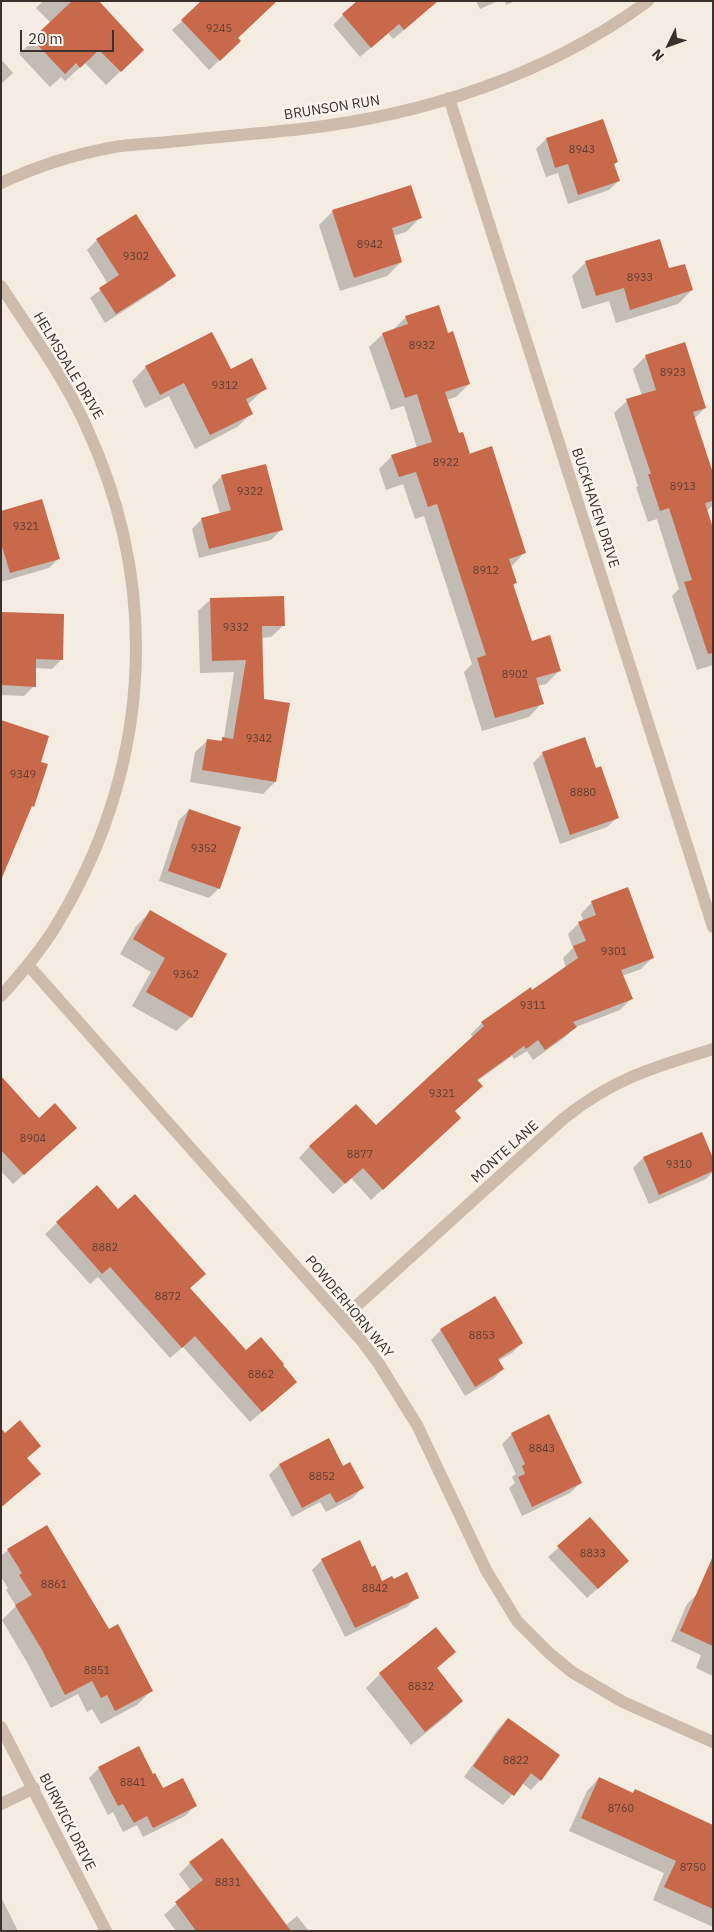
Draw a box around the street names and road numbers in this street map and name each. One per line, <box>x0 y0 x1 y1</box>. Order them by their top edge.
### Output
street label: BRUNSON RUN <box>283 92 381 124</box>
street label: HELMSDALE DRIVE <box>29 309 107 423</box>
street label: BUCKHAVEN DRIVE <box>568 446 622 570</box>
street label: MONTE LANE <box>468 1117 542 1187</box>
street label: POWDERHORN WAY <box>301 1252 397 1362</box>
street label: BURWICK DRIVE <box>35 1770 99 1874</box>

